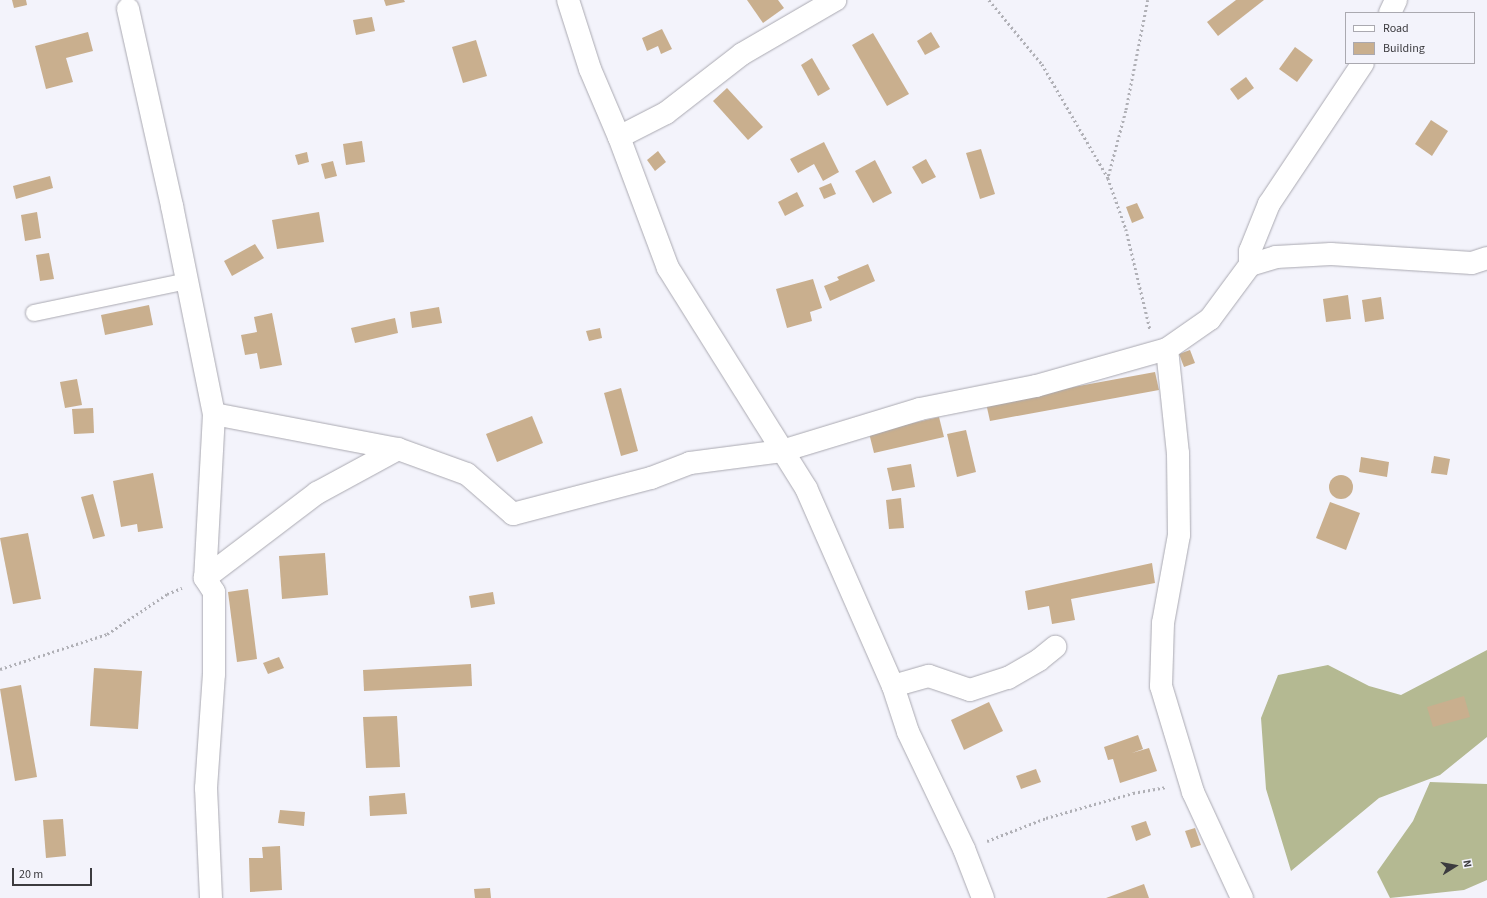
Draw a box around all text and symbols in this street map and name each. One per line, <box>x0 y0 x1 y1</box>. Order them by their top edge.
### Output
legend <box>1345 12 1475 64</box>
text: Road <box>1383 20 1409 37</box>
text: Building <box>1383 40 1425 57</box>
north arrow <box>1435 846 1475 886</box>
text: N <box>1459 859 1475 869</box>
scale bar <box>14 860 94 886</box>
text: 20 m <box>19 866 43 883</box>

